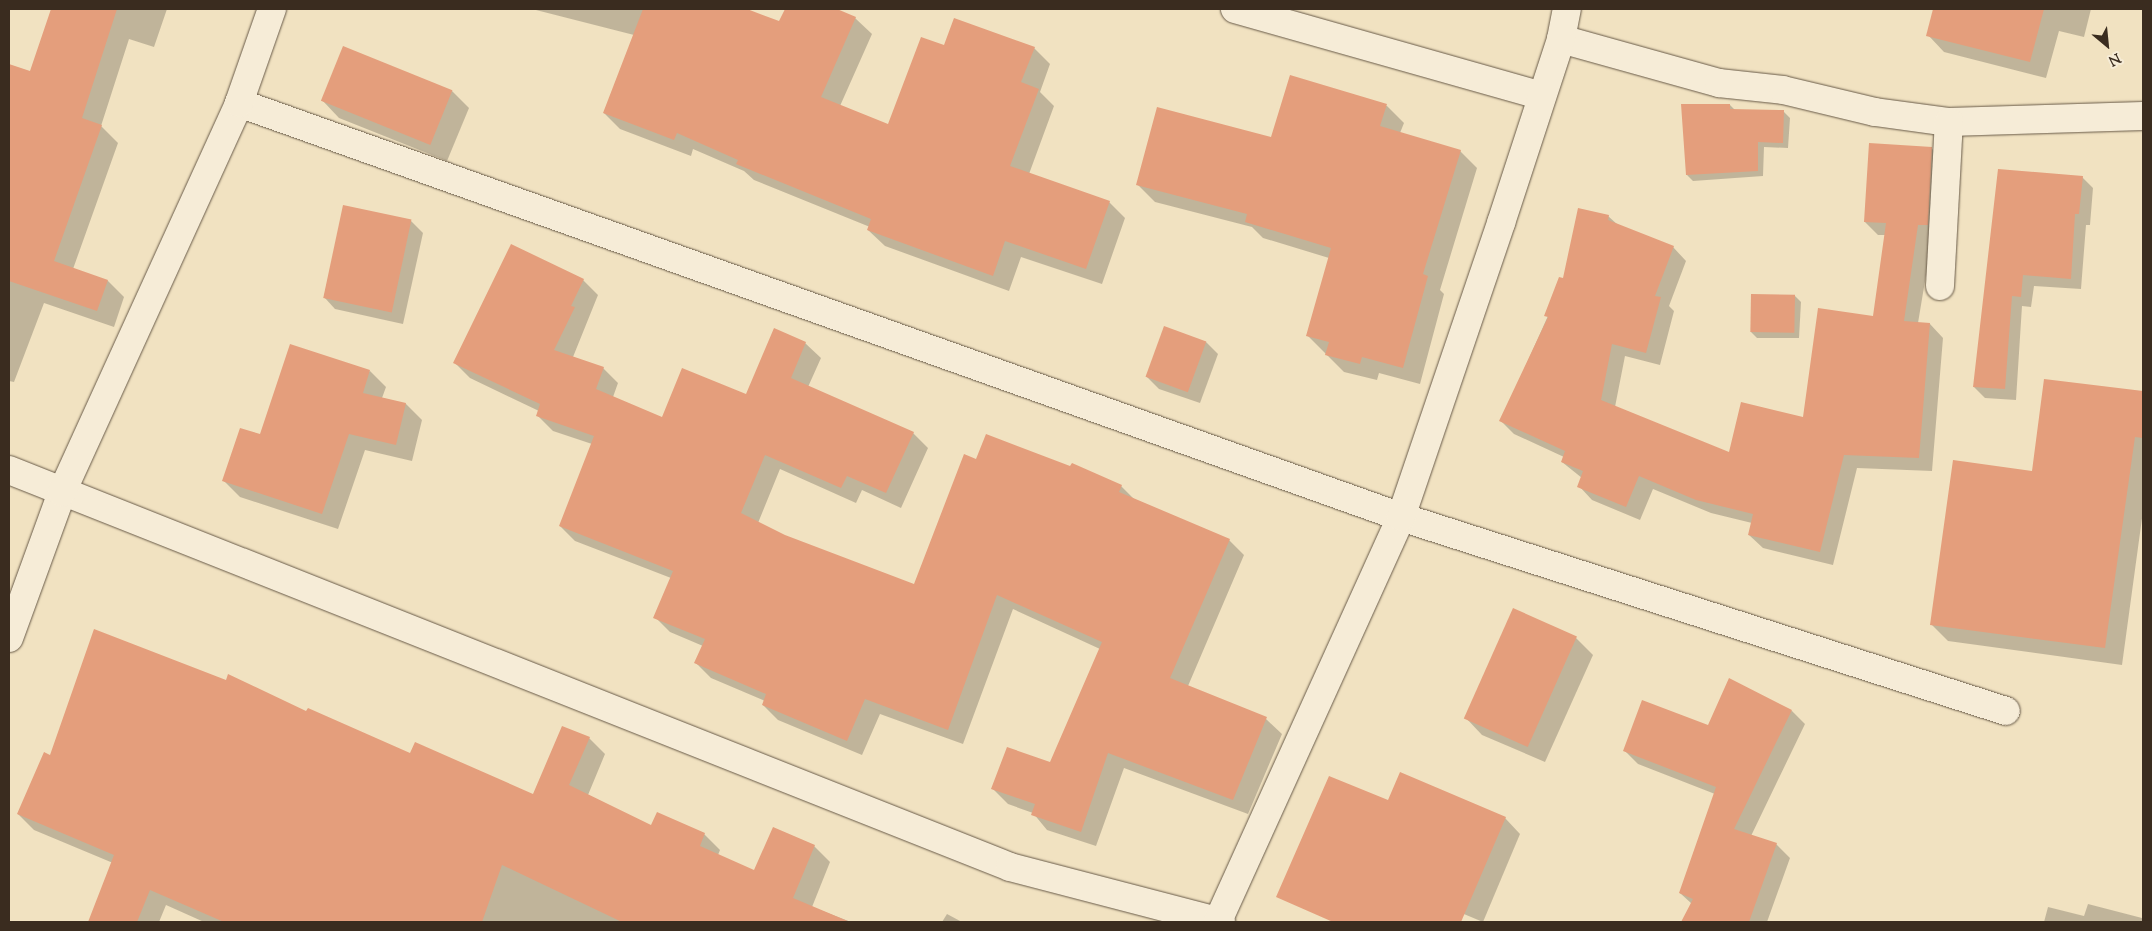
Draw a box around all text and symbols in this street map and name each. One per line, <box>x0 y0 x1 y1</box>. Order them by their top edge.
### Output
north arrow <box>2082 20 2132 70</box>
text: N <box>2104 47 2124 70</box>

